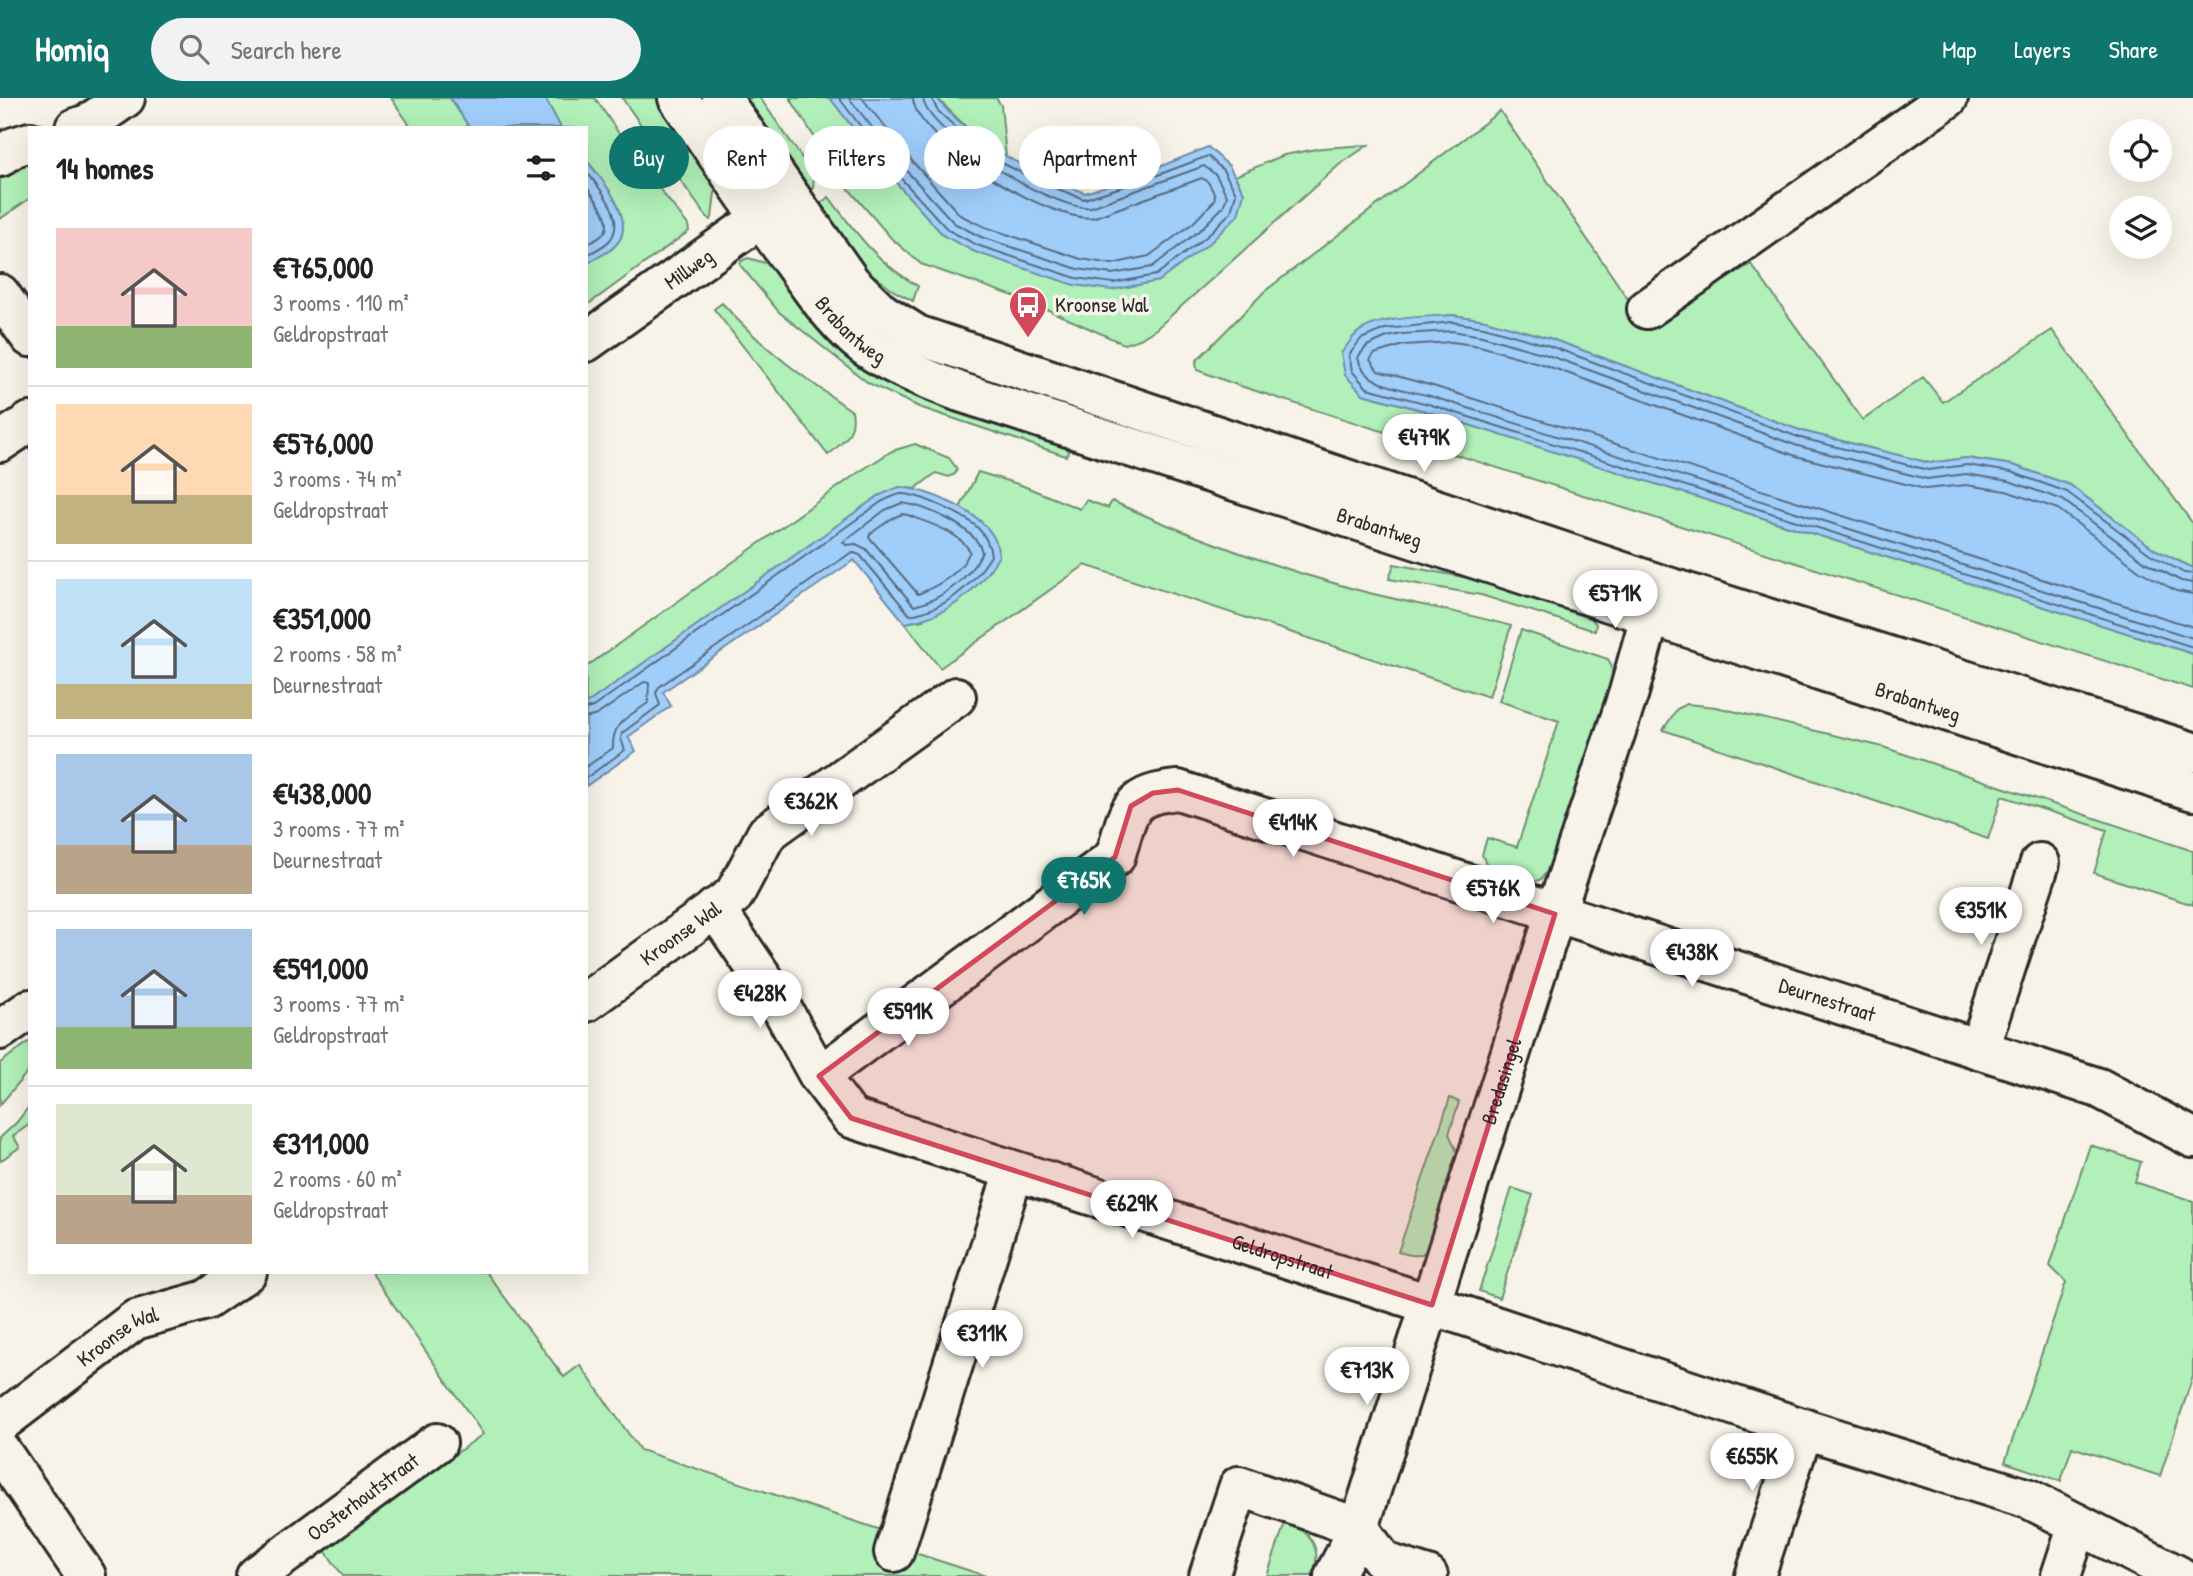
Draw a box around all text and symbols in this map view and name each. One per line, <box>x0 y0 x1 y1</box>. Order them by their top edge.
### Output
search box <box>151 18 641 81</box>
text: Homiq <box>35 27 109 71</box>
icon: search <box>175 30 213 68</box>
text: Search here <box>231 32 342 67</box>
text: Map <box>1942 33 1976 65</box>
text: Layers <box>2014 33 2071 65</box>
text: Share <box>2109 33 2158 65</box>
map controls <box>2109 119 2172 259</box>
button: locate <box>2109 119 2172 182</box>
chip: Buy <box>609 126 689 189</box>
chip: Rent <box>703 126 790 189</box>
chip: Filters <box>804 126 910 189</box>
chip: New <box>924 126 1005 189</box>
chip: Apartment <box>1019 126 1161 189</box>
text: 14 homes <box>56 148 154 188</box>
icon: filters <box>522 149 560 187</box>
button: layers <box>2109 196 2172 259</box>
street label: Millweg <box>658 241 719 296</box>
text: €765,000 <box>273 247 373 287</box>
icon: home <box>112 256 196 340</box>
bus stop icon: Kroonse Wal <box>1007 284 1049 339</box>
text: 3 rooms · 110 m² <box>273 287 409 318</box>
street label: Brabantweg <box>809 290 892 370</box>
place label: Kroonse Wal <box>1055 290 1149 319</box>
text: Geldropstraat <box>273 318 388 349</box>
pin: €479K <box>1375 414 1473 474</box>
text: €479K <box>1398 421 1450 452</box>
text: €576,000 <box>273 423 373 463</box>
icon: home <box>112 432 196 516</box>
text: 3 rooms · 74 m² <box>273 463 402 494</box>
text: Geldropstraat <box>273 494 388 525</box>
street label: Brabantweg <box>1333 500 1426 555</box>
pin: €571K <box>1566 570 1664 630</box>
text: €571K <box>1589 577 1641 608</box>
text: €351,000 <box>273 598 371 638</box>
icon: home <box>112 607 196 691</box>
text: 2 rooms · 58 m² <box>273 638 402 669</box>
text: Deurnestraat <box>273 669 382 700</box>
street label: Brabantweg <box>1872 674 1964 729</box>
text: €438,000 <box>273 773 372 813</box>
pin: €362K <box>762 778 860 838</box>
icon: home <box>112 782 196 866</box>
text: €362K <box>784 785 838 816</box>
pin: €414K <box>1244 800 1342 859</box>
text: €414K <box>1269 806 1317 837</box>
text: 3 rooms · 77 m² <box>273 813 405 844</box>
text: Deurnestraat <box>273 844 382 875</box>
pin: €765K <box>1035 858 1133 917</box>
text: €765K <box>1057 864 1111 895</box>
pin: €576K <box>1444 866 1542 925</box>
text: €576K <box>1466 872 1520 903</box>
pin: €351K <box>1932 888 2030 947</box>
street label: Kroonse Wal <box>634 894 727 972</box>
text: €351K <box>1955 894 2007 925</box>
pin: €438K <box>1643 930 1741 989</box>
text: €438K <box>1666 936 1718 967</box>
text: €591,000 <box>273 948 368 988</box>
icon: home <box>112 957 196 1041</box>
pin: €428K <box>711 970 809 1030</box>
street label: Deurnestraat <box>1775 970 1880 1029</box>
text: €428K <box>734 977 786 1008</box>
text: 3 rooms · 77 m² <box>273 988 405 1019</box>
pin: €591K <box>859 988 957 1048</box>
text: €591K <box>883 995 933 1026</box>
text: Geldropstraat <box>273 1019 388 1050</box>
street label: Bredasingel <box>1474 1034 1529 1128</box>
text: €311,000 <box>273 1123 369 1163</box>
icon: home <box>112 1132 196 1216</box>
text: 2 rooms · 60 m² <box>273 1163 402 1194</box>
pin: €629K <box>1083 1180 1181 1240</box>
text: €629K <box>1106 1187 1158 1218</box>
text: Geldropstraat <box>273 1194 388 1225</box>
street label: Geldropstraat <box>1228 1227 1338 1287</box>
street label: Kroonse Wal <box>71 1299 162 1373</box>
pin: €311K <box>933 1310 1031 1370</box>
text: €311K <box>957 1317 1007 1348</box>
pin: €713K <box>1318 1348 1416 1407</box>
text: €713K <box>1340 1354 1394 1385</box>
pin: €655K <box>1703 1434 1801 1493</box>
text: €655K <box>1726 1440 1778 1471</box>
street label: Oosterhoutstraat <box>301 1446 425 1548</box>

